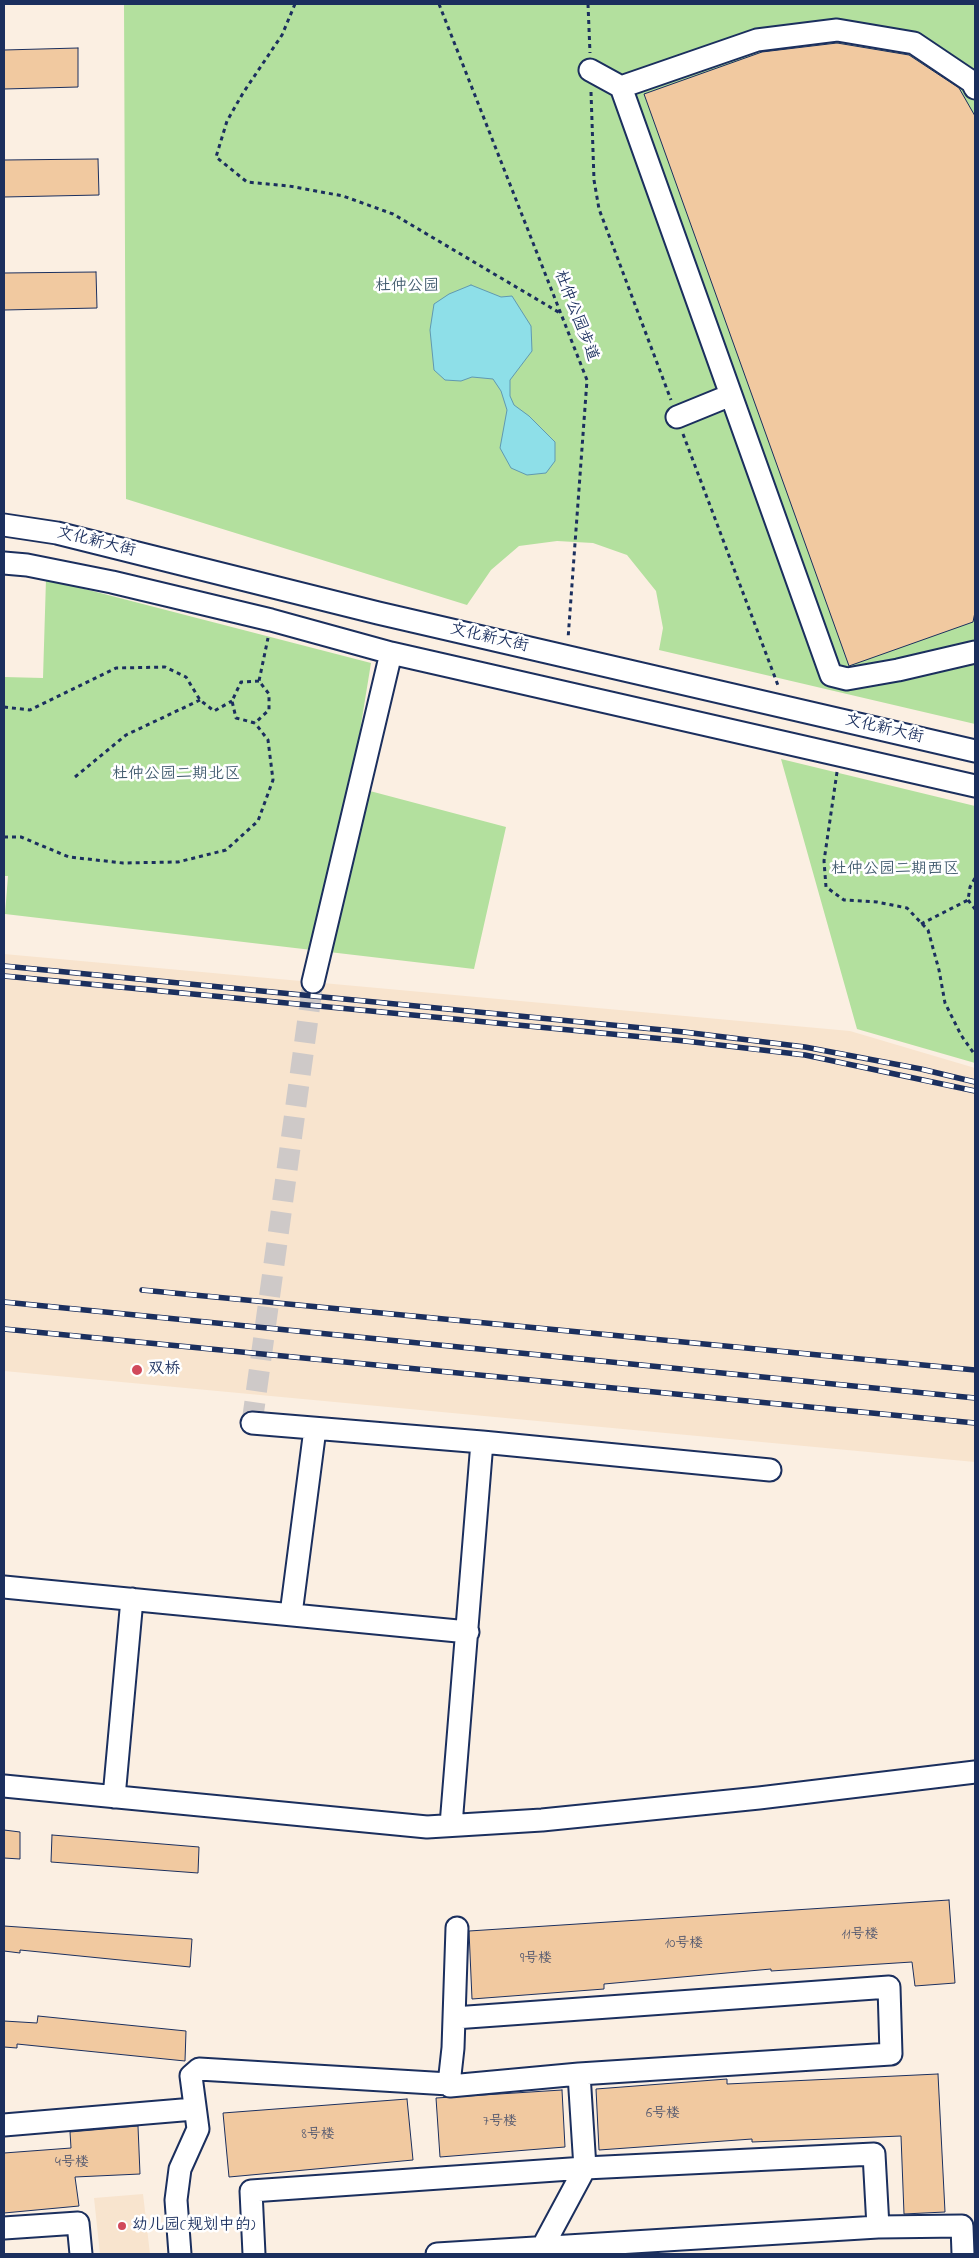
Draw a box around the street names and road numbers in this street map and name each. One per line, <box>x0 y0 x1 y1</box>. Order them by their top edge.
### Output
street label: 杜仲公园步道 <box>549 268 601 364</box>
street label: 文化新大街 <box>55 524 137 562</box>
street label: 文化新大街 <box>448 621 530 657</box>
street label: 文化新大街 <box>843 712 925 748</box>

